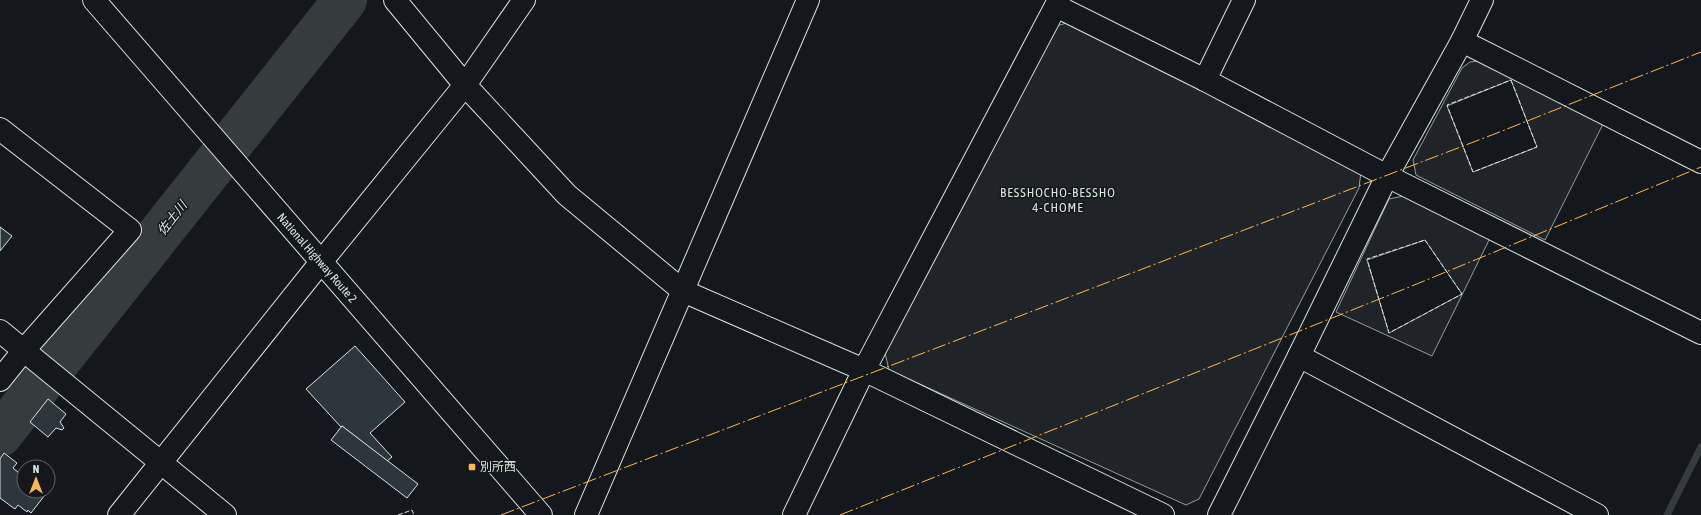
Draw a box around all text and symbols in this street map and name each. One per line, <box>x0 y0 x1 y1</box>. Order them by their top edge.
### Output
district label: BESSHOCHO-BESSHO 4-CHOME <box>1000 185 1116 215</box>
water label: 佐土川 <box>154 196 191 238</box>
street label: National Highway Route 2 <box>274 210 360 306</box>
north arrow <box>16 459 56 499</box>
place label: 別所西 <box>480 460 516 474</box>
marker: 別所西 <box>467 462 477 472</box>
text: N <box>33 463 39 475</box>

